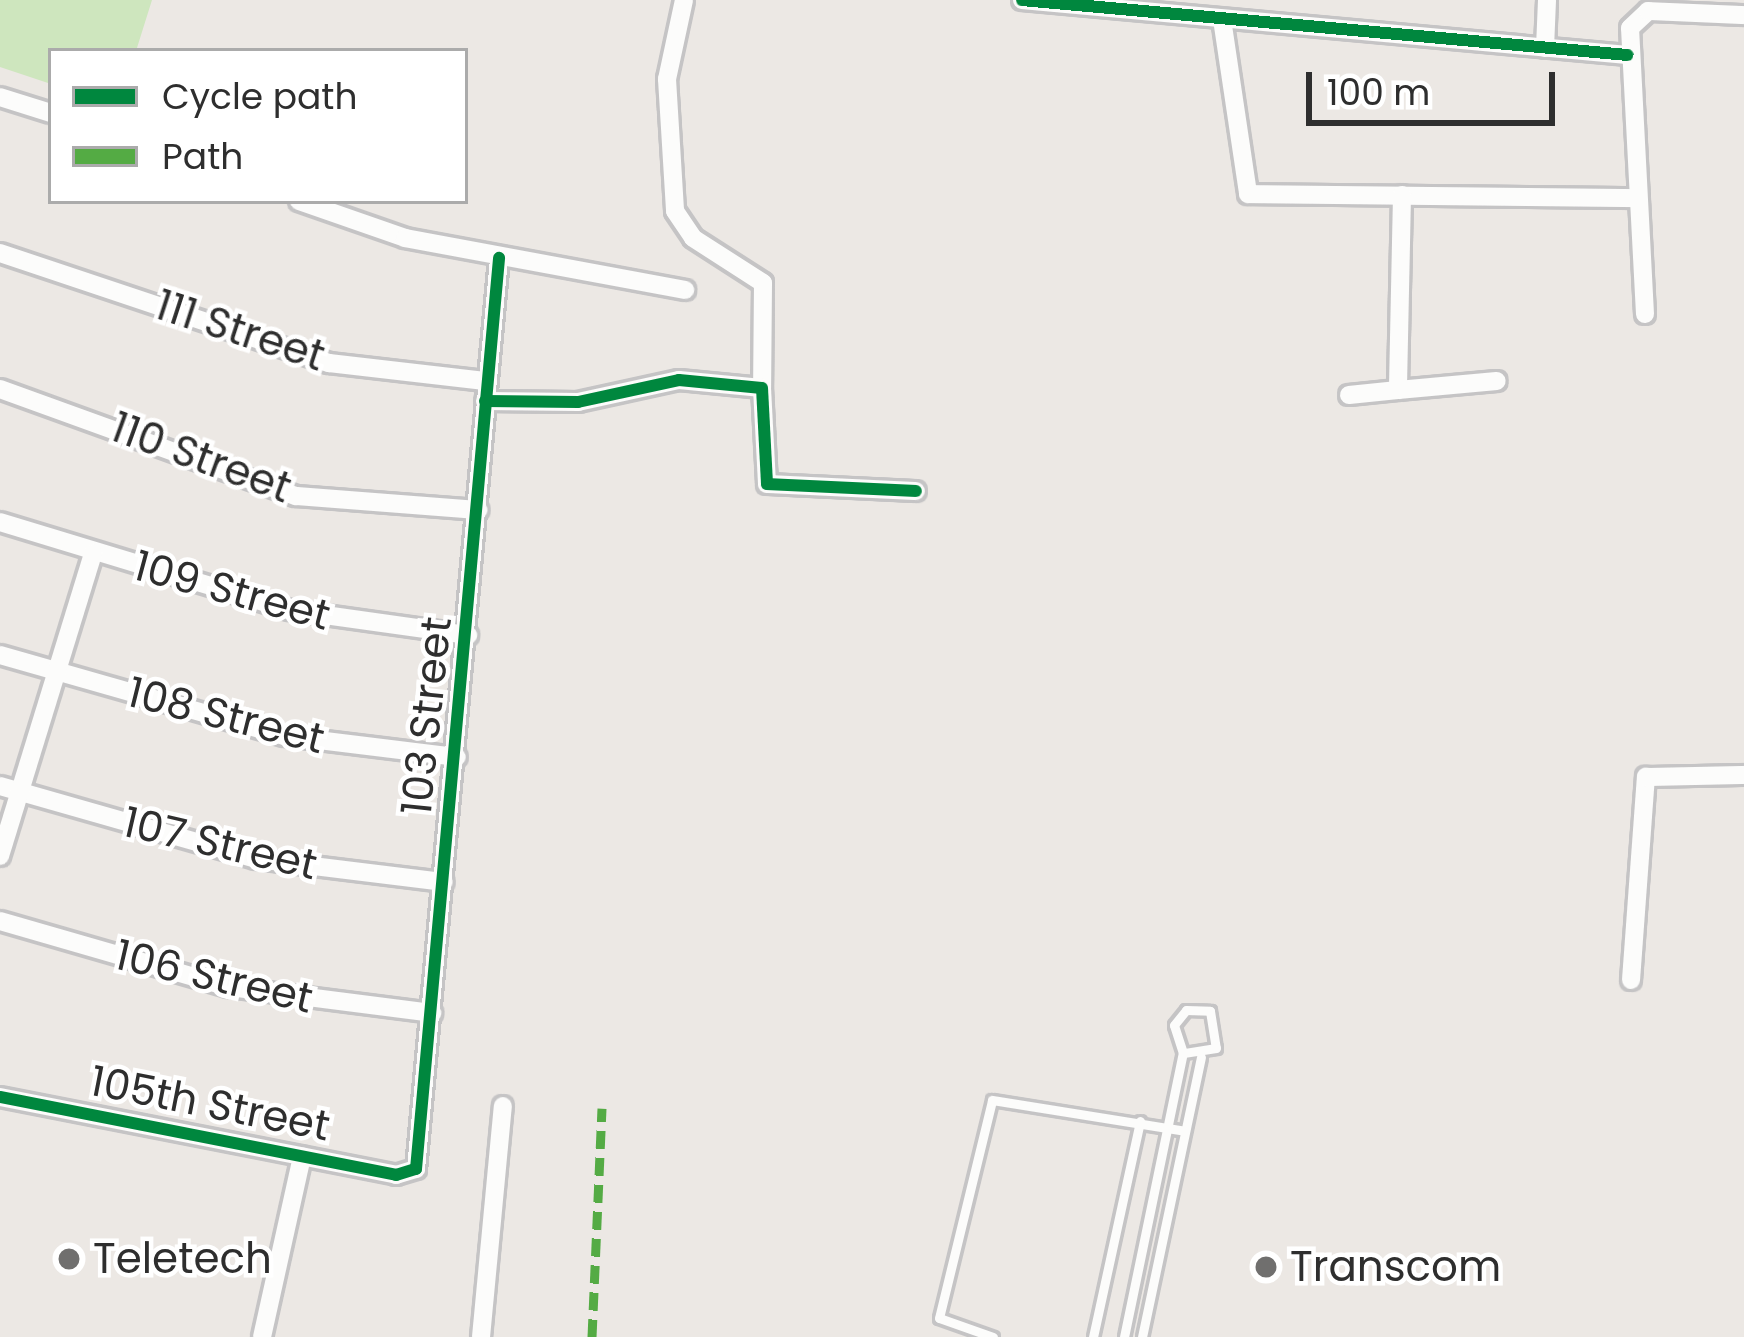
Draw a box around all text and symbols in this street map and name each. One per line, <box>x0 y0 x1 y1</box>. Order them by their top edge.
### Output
legend <box>48 48 468 204</box>
scale bar <box>1312 48 1561 122</box>
text: 100 m <box>1327 67 1430 118</box>
text: Cycle path <box>162 71 358 122</box>
text: Path <box>162 131 243 182</box>
street label: 111 Street <box>149 280 331 382</box>
street label: 110 Street <box>104 402 298 514</box>
street label: 109 Street <box>129 541 335 641</box>
street label: 103 Street <box>392 615 462 817</box>
street label: 108 Street <box>123 667 329 765</box>
street label: 107 Street <box>118 797 322 891</box>
street label: 106 Street <box>111 930 317 1024</box>
street label: 105th Street <box>86 1056 334 1152</box>
place label: Teletech <box>93 1234 272 1284</box>
place label: Transcom <box>1290 1242 1501 1292</box>
marker: Teletech <box>56 1246 82 1272</box>
marker: Transcom <box>1253 1254 1279 1280</box>

